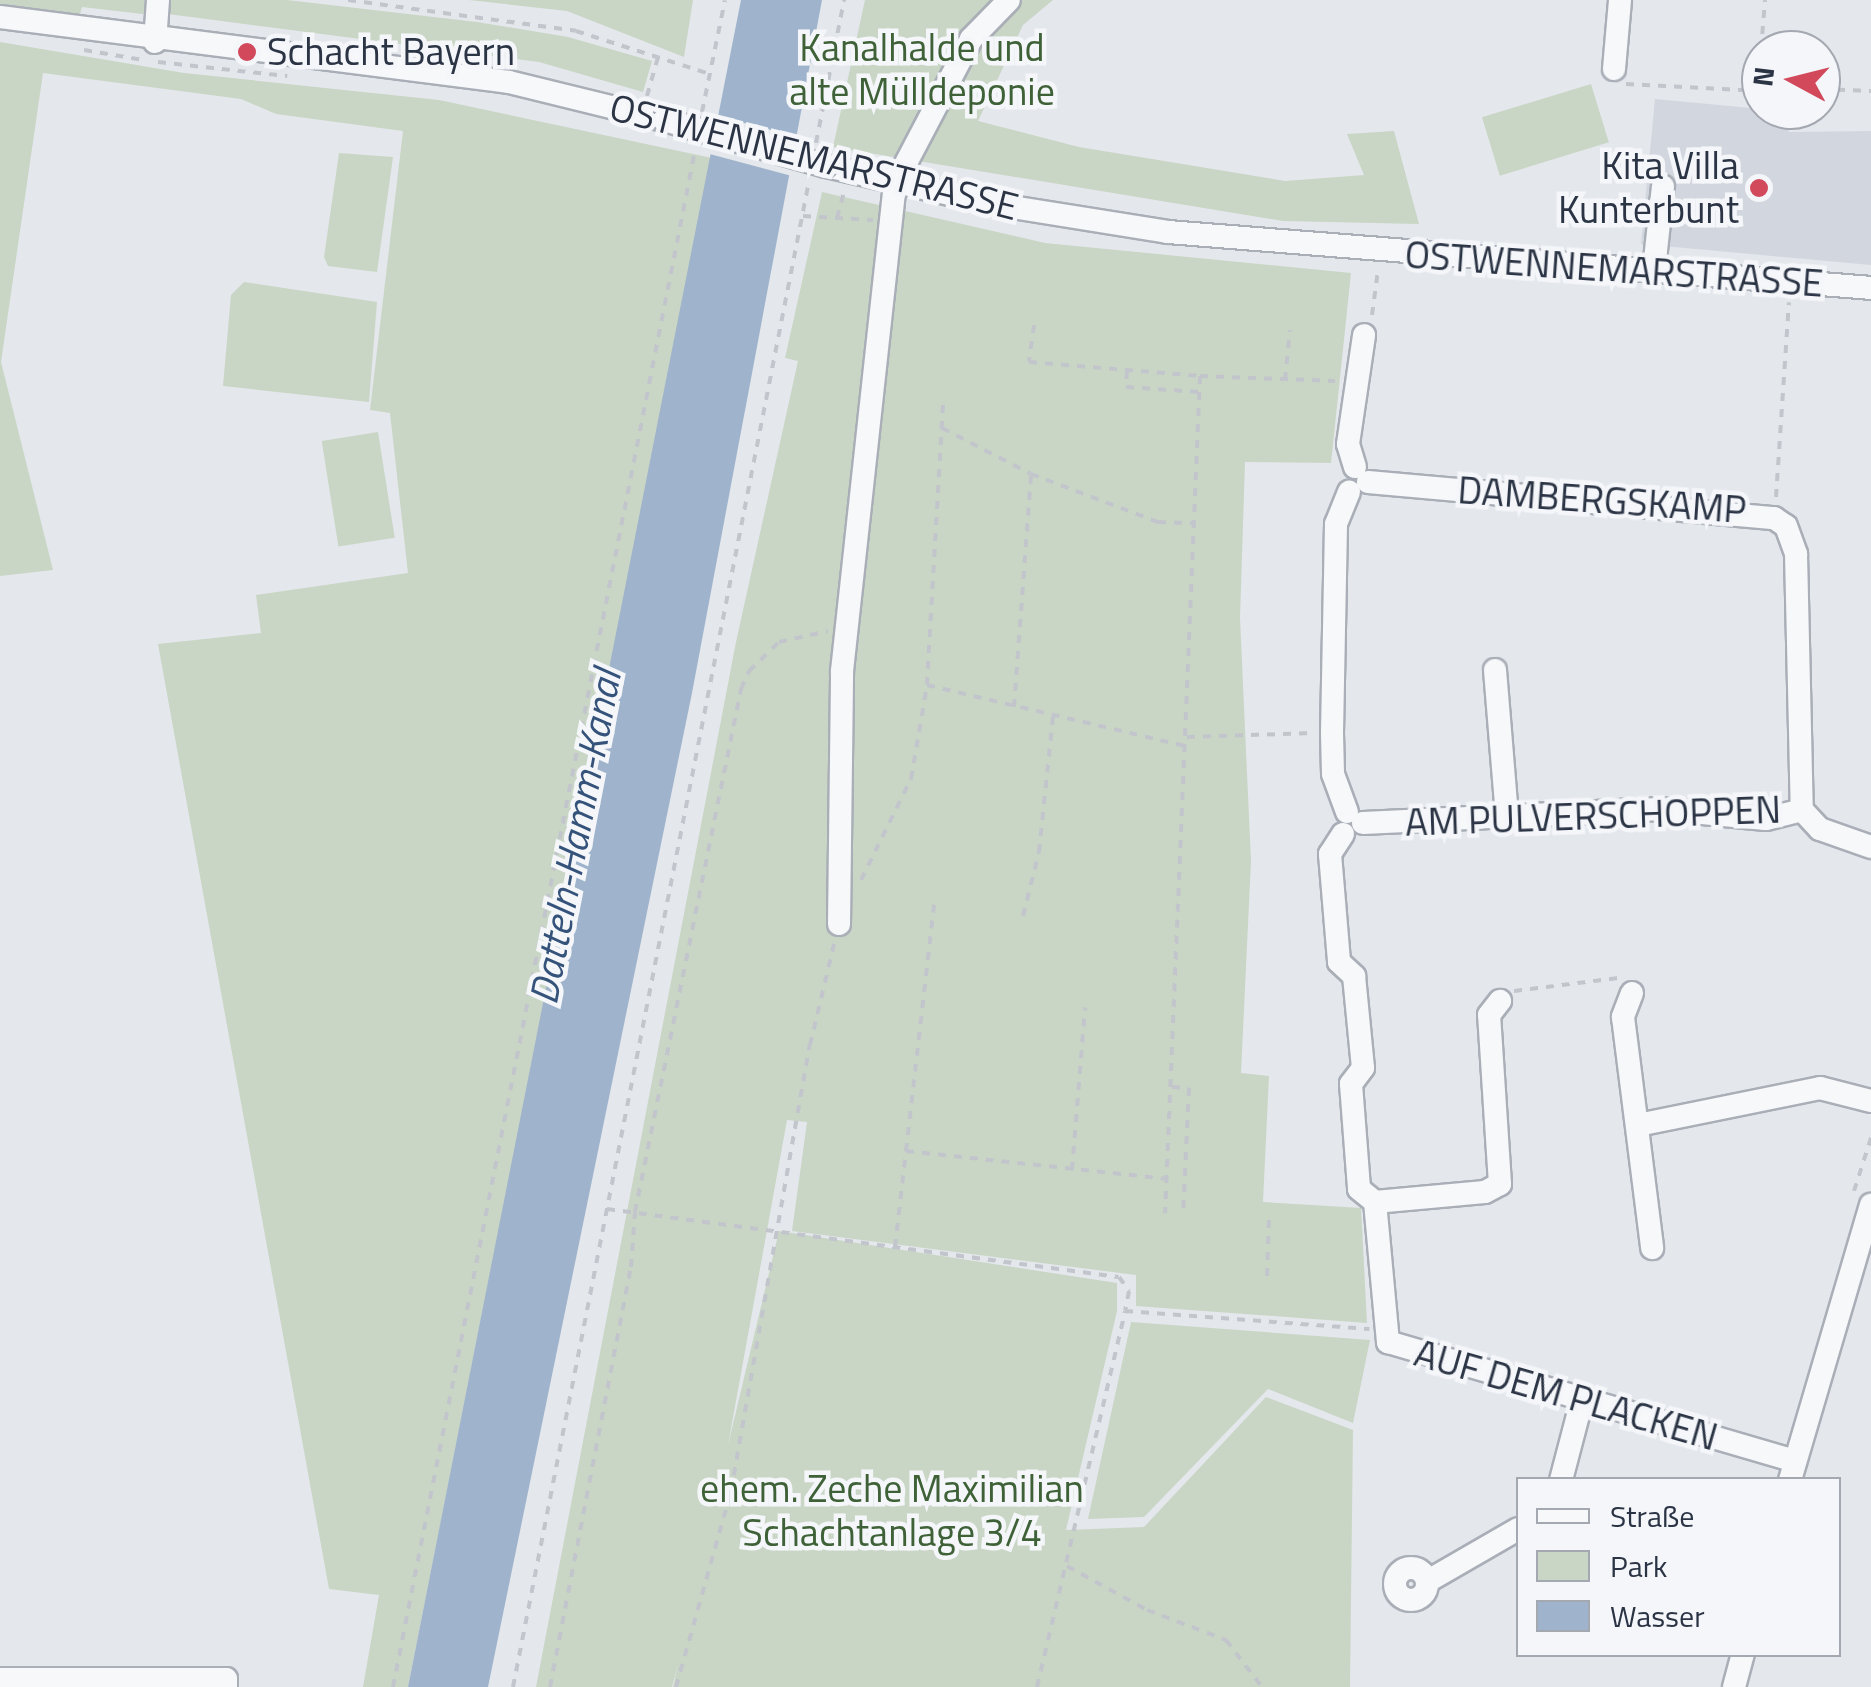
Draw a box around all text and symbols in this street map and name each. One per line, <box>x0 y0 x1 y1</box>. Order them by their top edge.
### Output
park label: Kanalhalde und alte Mülldeponie <box>789 25 1055 114</box>
place label: Schacht Bayern <box>267 29 515 75</box>
north arrow <box>1741 30 1841 130</box>
marker: Schacht Bayern <box>236 41 258 63</box>
text: N <box>1740 64 1785 89</box>
street label: OSTWENNEMARSTRASSE <box>605 84 1023 230</box>
place label: Kita Villa Kunterbunt <box>1558 143 1739 232</box>
marker: Kita Villa Kunterbunt <box>1748 177 1770 199</box>
street label: OSTWENNEMARSTRASSE <box>1403 232 1825 306</box>
street label: DAMBERGSKAMP <box>1456 467 1748 533</box>
water label: Datteln-Hamm-Kanal <box>519 666 631 1008</box>
street label: AM PULVERSCHOPPEN <box>1404 787 1782 845</box>
street label: AUF DEM PLACKEN <box>1409 1330 1723 1460</box>
park label: ehem. Zeche Maximilian Schachtanlage 3/4 <box>700 1466 1084 1556</box>
legend <box>1516 1477 1841 1657</box>
text: Straße <box>1610 1493 1694 1539</box>
text: Park <box>1610 1543 1667 1589</box>
text: Wasser <box>1610 1593 1705 1639</box>

